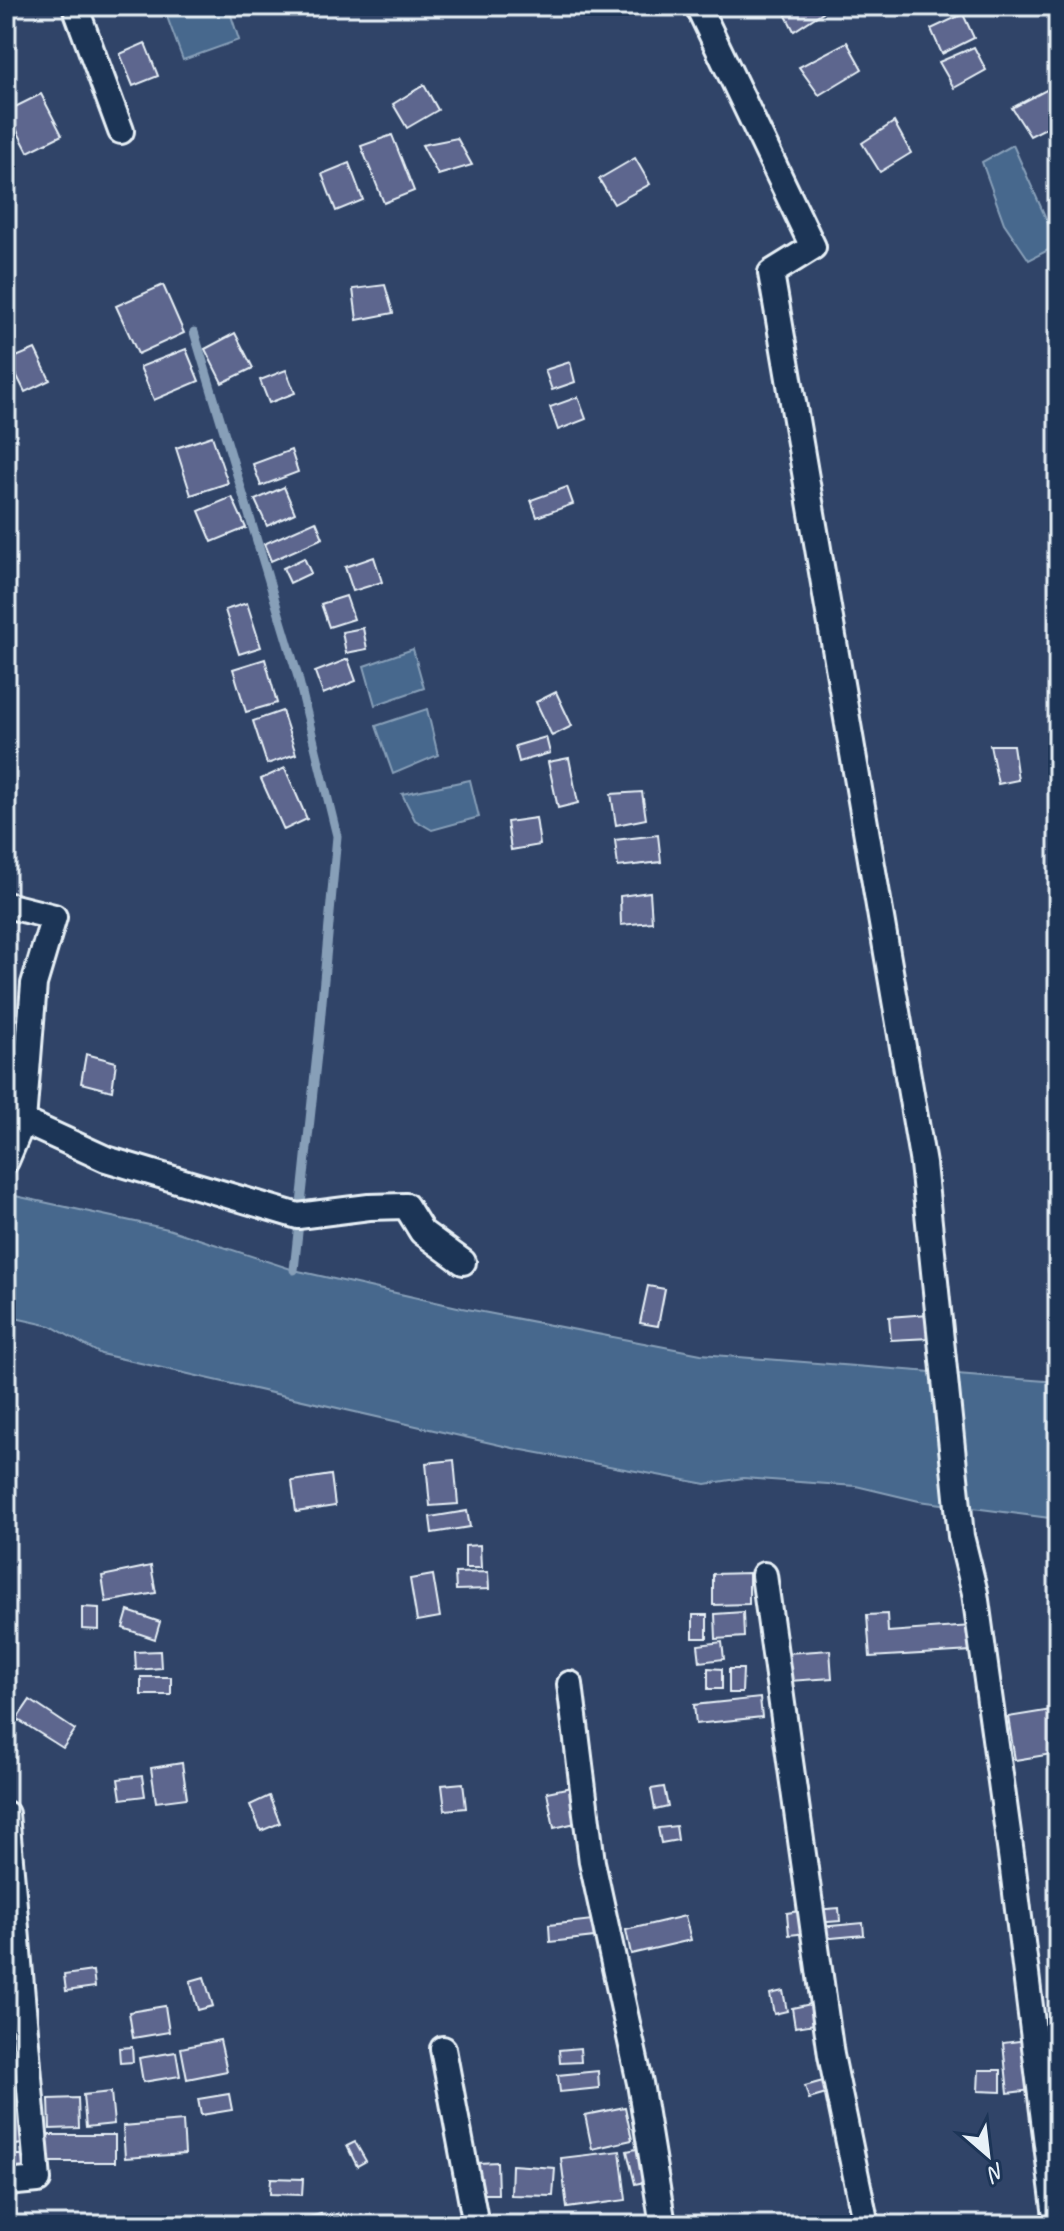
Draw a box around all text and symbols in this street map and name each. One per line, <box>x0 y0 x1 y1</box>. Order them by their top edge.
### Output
north arrow <box>948 2115 1028 2195</box>
text: N <box>981 2156 1010 2189</box>

